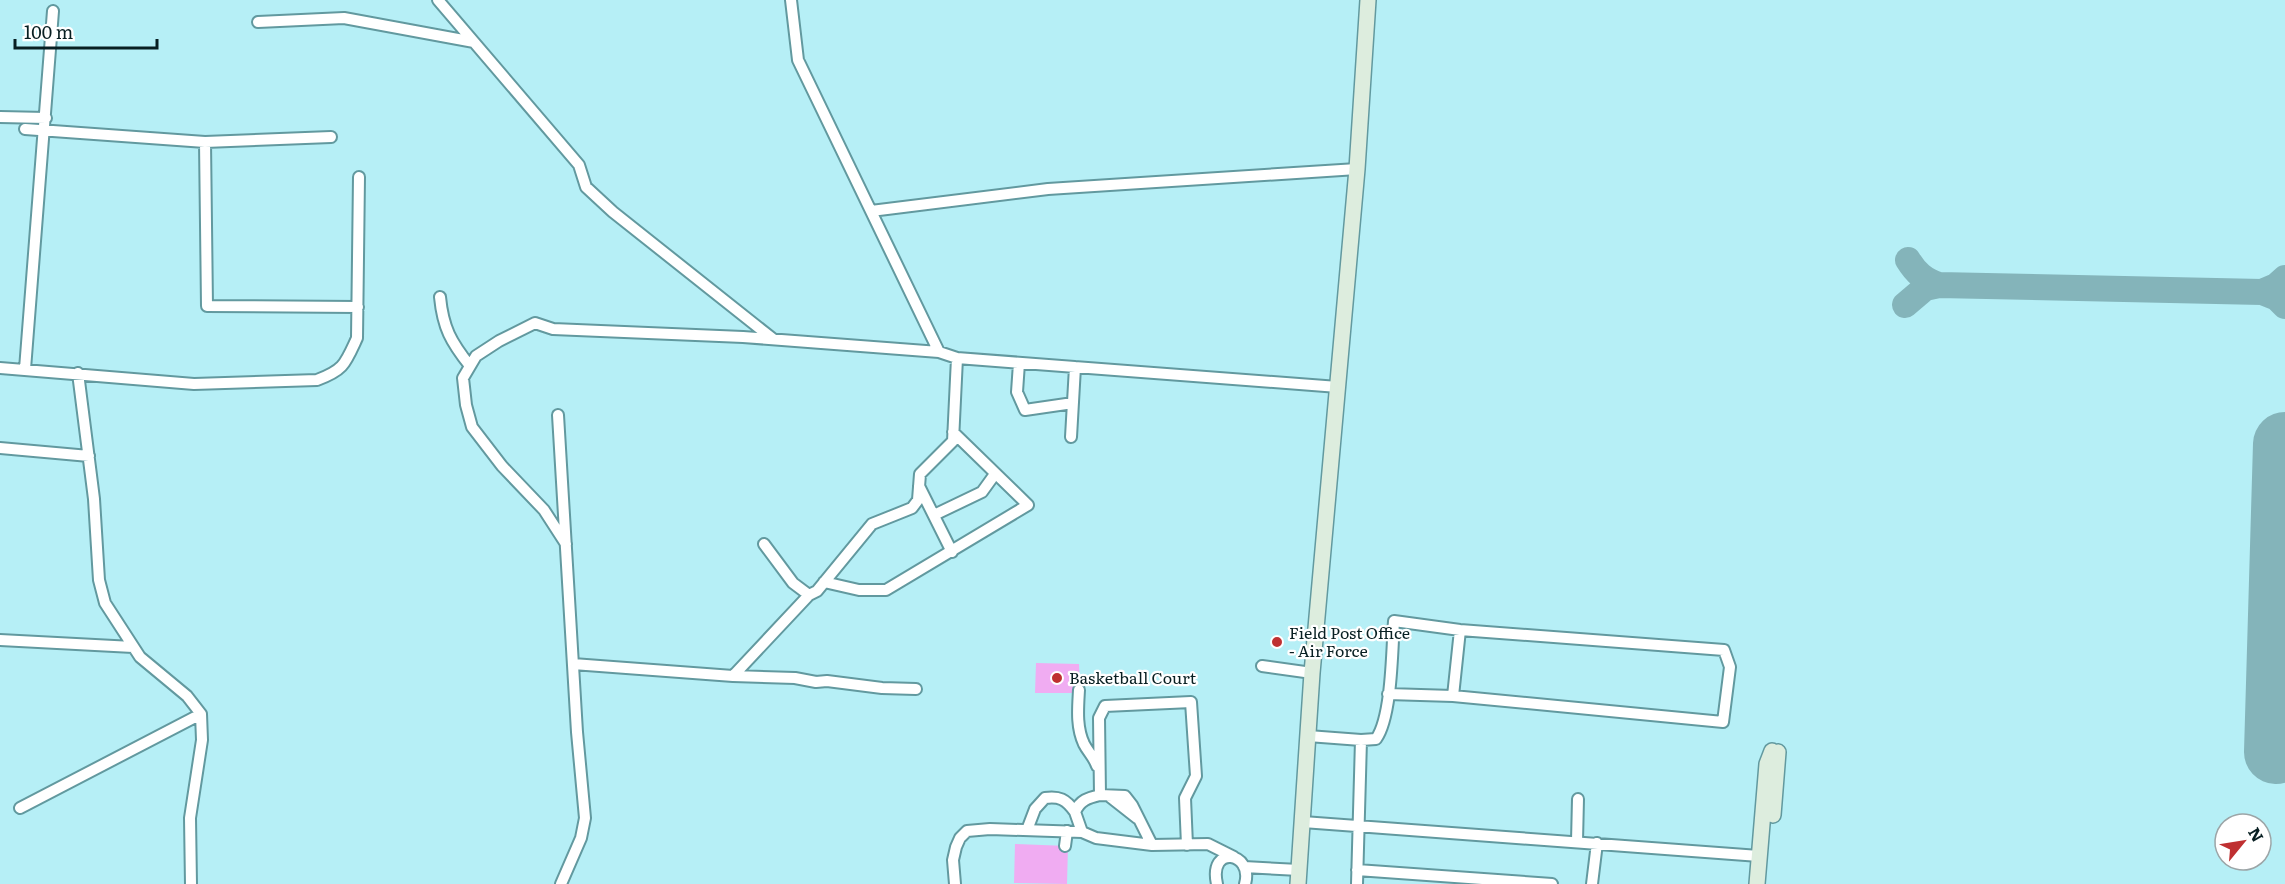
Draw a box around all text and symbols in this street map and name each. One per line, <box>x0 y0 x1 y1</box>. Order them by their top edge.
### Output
scale bar <box>15 12 158 50</box>
text: 100 m <box>24 18 73 45</box>
place label: Field Post Office - Air Force <box>1289 620 1410 662</box>
marker: Field Post Office - Air Force <box>1270 635 1284 649</box>
place label: Basketball Court <box>1069 665 1197 689</box>
marker: Basketball Court <box>1050 671 1064 685</box>
north arrow <box>2213 812 2273 872</box>
text: N <box>2243 822 2271 846</box>

